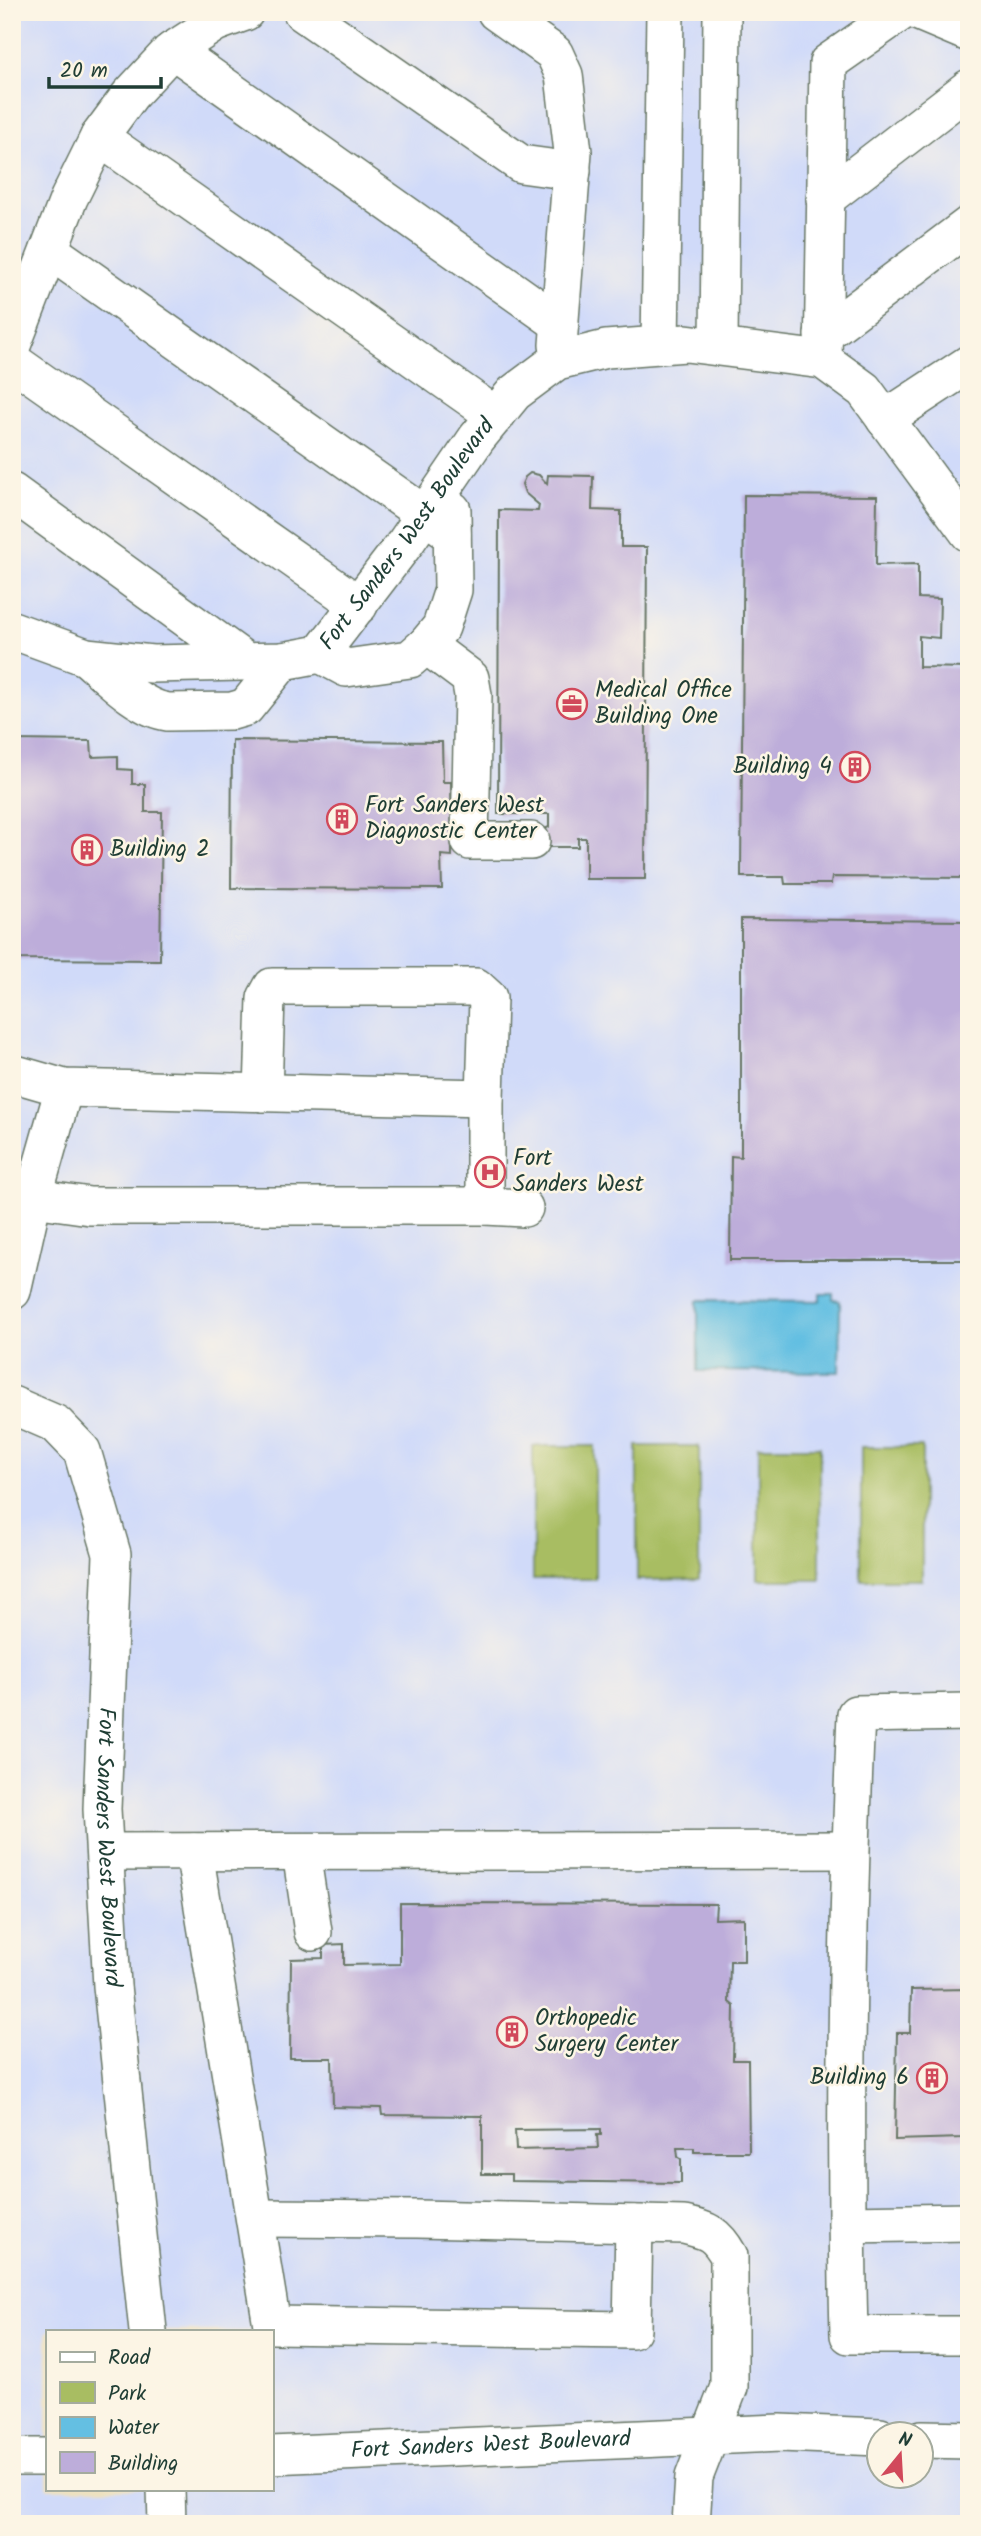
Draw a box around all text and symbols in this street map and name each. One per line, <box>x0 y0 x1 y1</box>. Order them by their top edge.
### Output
scale bar <box>49 46 161 90</box>
text: 20 m <box>60 55 108 88</box>
street label: Fort Sanders West Boulevard <box>311 410 505 659</box>
place label: Medical Office Building One <box>595 673 732 735</box>
office icon: Medical Office Building One <box>555 687 589 721</box>
place label: Building 4 <box>733 749 832 785</box>
building icon: Building 4 <box>838 750 872 784</box>
place label: Fort Sanders West Diagnostic Center <box>365 788 545 850</box>
building icon: Fort Sanders West Diagnostic Center <box>325 802 359 836</box>
place label: Building 2 <box>110 832 210 868</box>
building icon: Building 2 <box>70 833 104 867</box>
place label: Fort Sanders West <box>513 1141 645 1203</box>
hospital icon: Fort Sanders West <box>473 1155 507 1189</box>
street label: Fort Sanders West Boulevard <box>84 1706 130 1988</box>
place label: Orthopedic Surgery Center <box>535 2001 679 2063</box>
building icon: Orthopedic Surgery Center <box>495 2015 529 2049</box>
place label: Building 6 <box>810 2060 909 2096</box>
building icon: Building 6 <box>915 2061 949 2095</box>
legend <box>46 2330 273 2490</box>
text: Road <box>108 2342 151 2375</box>
text: Park <box>108 2378 146 2411</box>
text: Water <box>108 2412 160 2445</box>
north arrow <box>866 2420 936 2490</box>
street label: Fort Sanders West Boulevard <box>350 2421 632 2470</box>
text: N <box>894 2425 915 2457</box>
text: Building <box>108 2448 178 2481</box>

